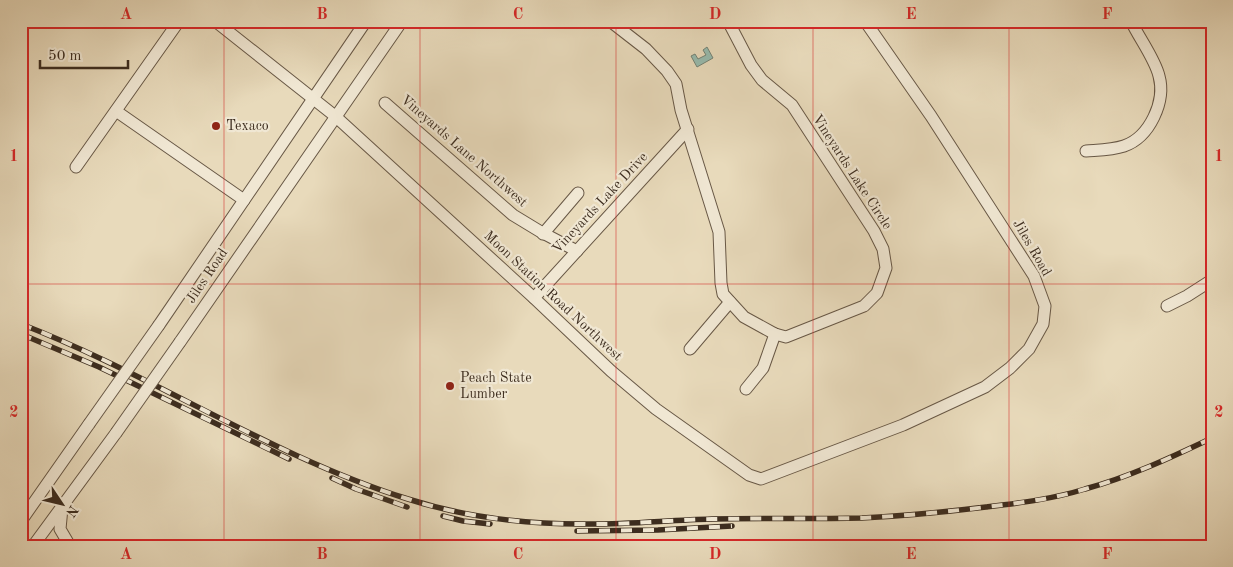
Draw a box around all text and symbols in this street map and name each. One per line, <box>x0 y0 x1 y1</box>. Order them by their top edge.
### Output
text: A <box>120 7 132 23</box>
text: B <box>316 7 328 23</box>
text: C <box>513 7 523 23</box>
text: D <box>709 7 721 23</box>
text: E <box>905 7 917 23</box>
text: F <box>1102 7 1113 23</box>
scale bar <box>40 38 128 70</box>
text: 50 m <box>48 49 82 64</box>
street label: Vineyards Lane Northwest <box>398 92 530 210</box>
street label: Vineyards Lake Circle <box>810 112 894 232</box>
place label: Texaco <box>226 119 269 133</box>
marker: Texaco <box>210 120 222 132</box>
text: 1 <box>9 149 19 165</box>
text: 1 <box>1214 149 1224 165</box>
street label: Vineyards Lake Drive <box>550 150 650 256</box>
street label: Jiles Road <box>1010 217 1054 279</box>
street label: Moon Station Road Northwest <box>481 228 625 364</box>
street label: Jiles Road <box>184 246 230 306</box>
place label: Peach State Lumber <box>460 371 532 401</box>
marker: Peach State Lumber <box>444 380 456 392</box>
text: 2 <box>9 405 19 421</box>
text: 2 <box>1214 405 1224 421</box>
north arrow <box>38 480 88 530</box>
text: N <box>63 502 81 520</box>
text: A <box>120 547 132 563</box>
text: B <box>316 547 328 563</box>
text: C <box>513 547 523 563</box>
text: D <box>709 547 721 563</box>
text: E <box>905 547 917 563</box>
text: F <box>1102 547 1113 563</box>

